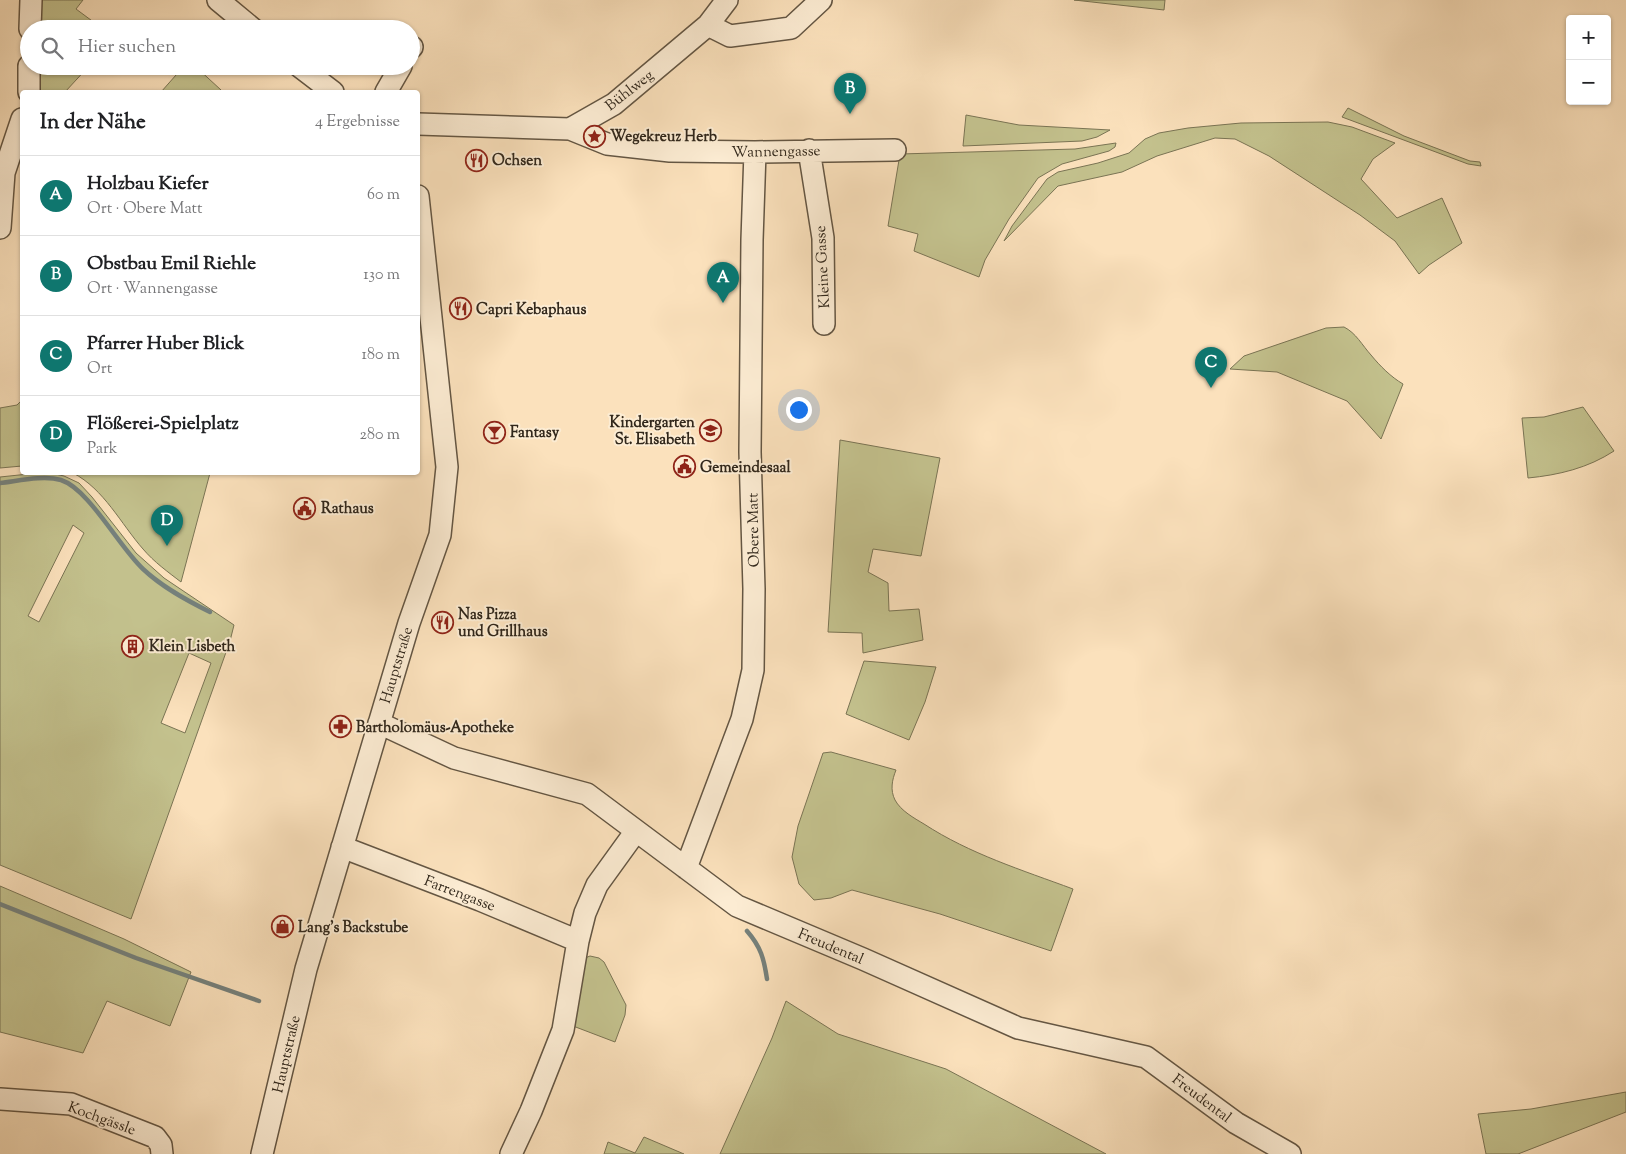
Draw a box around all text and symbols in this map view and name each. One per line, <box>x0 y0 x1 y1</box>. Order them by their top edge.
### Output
map controls <box>1566 15 1611 105</box>
button: + <box>1566 15 1611 60</box>
search box <box>20 20 420 75</box>
icon: search <box>38 34 66 62</box>
text: Hier suchen <box>78 34 176 61</box>
button: − <box>1566 60 1611 105</box>
street label: Bühlweg <box>601 66 658 117</box>
pin: B <box>834 73 866 114</box>
text: In der Nähe <box>40 108 146 138</box>
text: 4 Ergebnisse <box>315 111 400 134</box>
place icon: Wegekreuz Herb <box>582 124 606 148</box>
place label: Wegekreuz Herb <box>610 127 717 148</box>
street label: Wannengasse <box>731 141 821 164</box>
restaurant icon: Ochsen <box>464 148 488 172</box>
place label: Ochsen <box>492 151 542 172</box>
text: Holzbau Kiefer <box>87 171 209 198</box>
text: A <box>50 184 63 207</box>
text: 60 m <box>367 184 400 207</box>
text: Ort · Obere Matt <box>87 198 203 221</box>
street label: Kleine Gasse <box>811 225 836 309</box>
text: Obstbau Emil Riehle <box>87 251 256 278</box>
pin: A <box>707 262 739 303</box>
text: B <box>51 264 61 287</box>
text: 130 m <box>363 264 400 287</box>
text: Ort · Wannengasse <box>87 278 218 301</box>
restaurant icon: Capri Kebaphaus <box>448 297 472 321</box>
place label: Capri Kebaphaus <box>476 300 586 321</box>
text: Pfarrer Huber Blick <box>87 331 244 358</box>
text: C <box>50 344 62 367</box>
text: 180 m <box>361 344 400 367</box>
pin: C <box>1195 347 1227 388</box>
text: Ort <box>87 358 112 381</box>
your location <box>786 397 812 423</box>
text: Flößerei-Spielplatz <box>87 411 239 438</box>
place label: Kindergarten St. Elisabeth <box>610 413 695 451</box>
school or university icon: Kindergarten St. Elisabeth <box>699 419 723 443</box>
bar icon: Fantasy <box>482 420 506 444</box>
place label: Fantasy <box>510 423 560 444</box>
text: D <box>50 424 62 447</box>
text: 280 m <box>359 424 400 447</box>
text: Park <box>87 438 118 461</box>
public building icon: Gemeindesaal <box>672 455 696 479</box>
place label: Gemeindesaal <box>700 458 792 479</box>
street label: Obere Matt <box>743 492 766 567</box>
public building icon: Rathaus <box>293 496 317 520</box>
place label: Rathaus <box>321 499 374 520</box>
pin: D <box>151 505 183 546</box>
place label: Nas Pizza und Grillhaus <box>458 605 548 643</box>
restaurant icon: Nas Pizza und Grillhaus <box>430 611 454 635</box>
street label: Hauptstraße <box>376 625 419 706</box>
building icon: Klein Lisbeth <box>121 634 145 658</box>
place label: Klein Lisbeth <box>149 637 236 658</box>
pharmacy icon: Bartholomäus-Apotheke <box>328 715 352 739</box>
place label: Bartholomäus-Apotheke <box>356 718 514 739</box>
street label: Farrengasse <box>421 871 498 918</box>
shop icon: Lang's Backstube <box>270 915 294 939</box>
place label: Lang's Backstube <box>298 918 408 939</box>
street label: Freudental <box>794 924 867 971</box>
street label: Hauptstraße <box>268 1013 307 1095</box>
street label: Freudental <box>1167 1070 1235 1129</box>
street label: Kochgässle <box>65 1097 138 1141</box>

